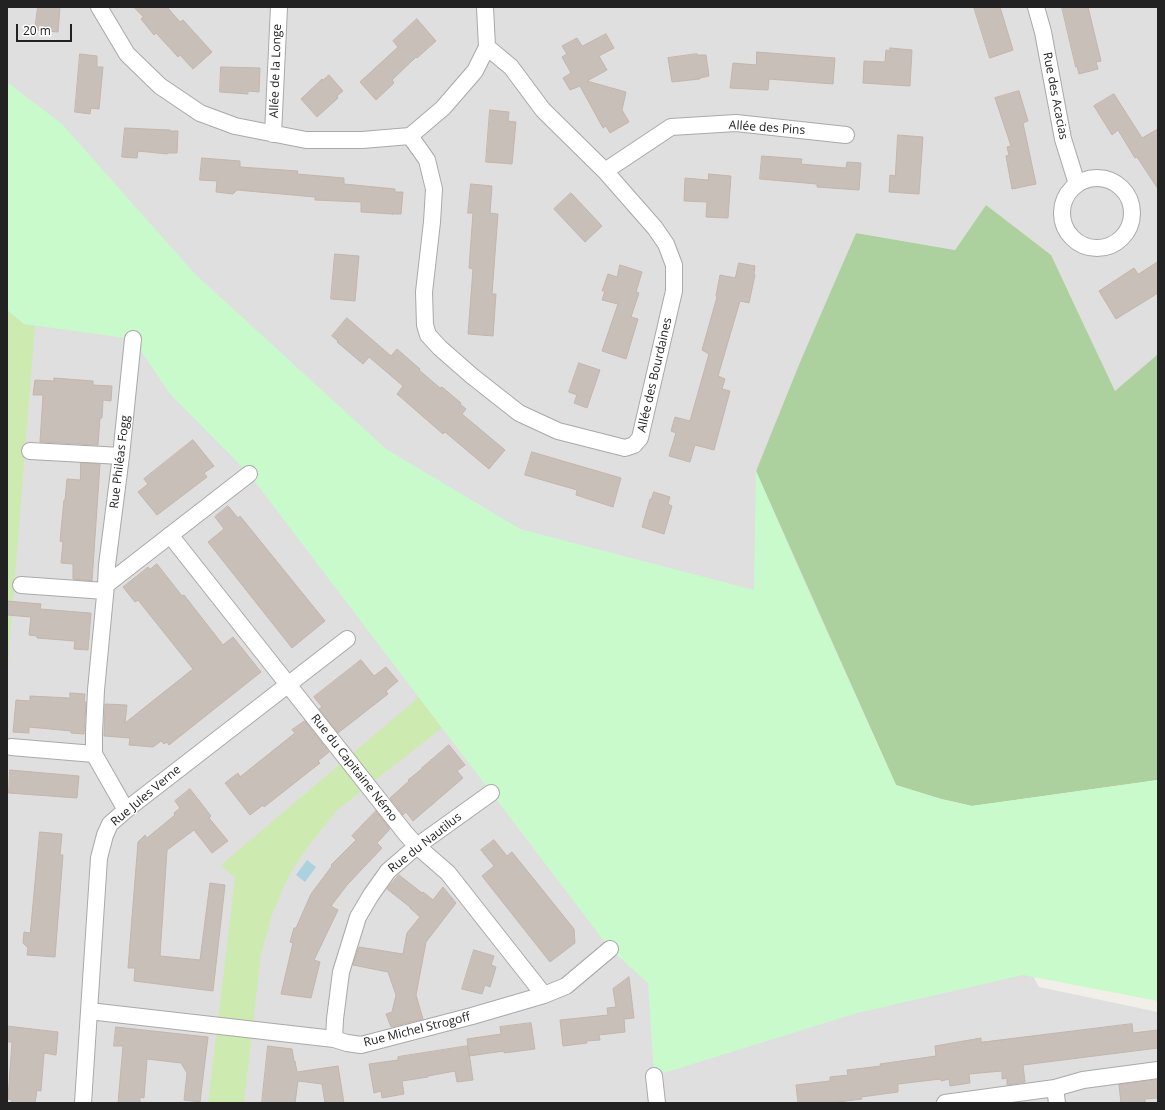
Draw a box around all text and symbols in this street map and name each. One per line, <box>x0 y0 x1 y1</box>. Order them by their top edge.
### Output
scale bar <box>18 16 74 42</box>
text: 20 m <box>23 22 51 39</box>
street label: Allée de la Longe <box>267 24 285 118</box>
street label: Rue des Acacias <box>1039 51 1071 141</box>
street label: Allée des Pins <box>728 118 806 138</box>
street label: Allée des Bourdaines <box>635 316 675 434</box>
street label: Rue Philéas Fogg <box>107 415 133 509</box>
street label: Rue du Capitaine Némo <box>308 711 400 825</box>
street label: Rue Jules Verne <box>108 763 184 829</box>
street label: Rue du Nautilus <box>386 810 464 876</box>
street label: Rue Michel Strogoff <box>362 1010 472 1050</box>

